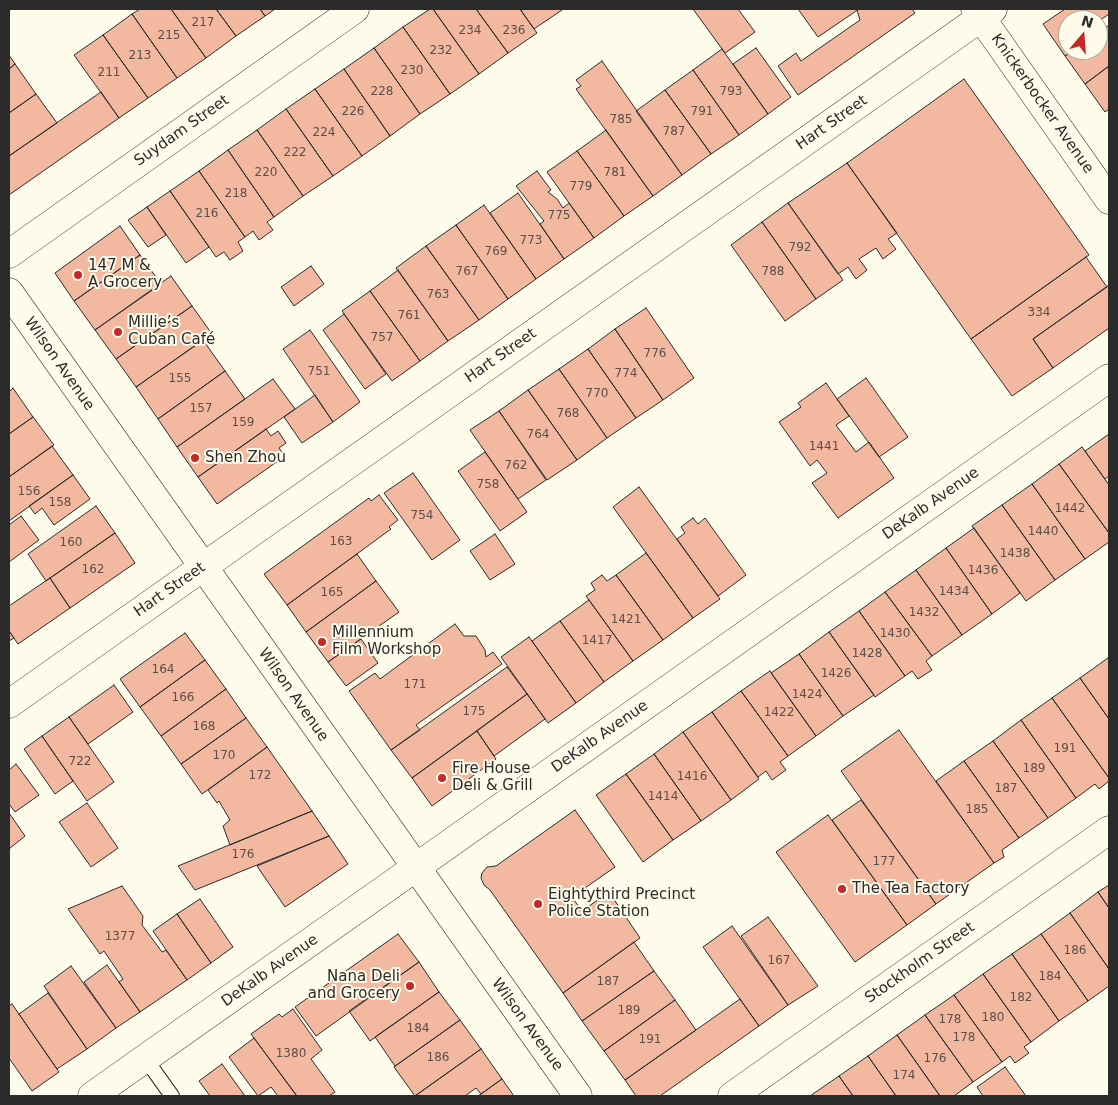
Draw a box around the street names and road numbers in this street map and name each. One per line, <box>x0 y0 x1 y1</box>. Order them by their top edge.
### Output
street label: Knickerbocker Avenue <box>987 31 1097 177</box>
street label: Suydam Street <box>131 92 233 170</box>
street label: Hart Street <box>793 92 871 154</box>
street label: Wilson Avenue <box>20 314 98 414</box>
street label: Hart Street <box>462 325 540 387</box>
street label: DeKalb Avenue <box>879 464 983 544</box>
street label: Hart Street <box>131 559 209 621</box>
street label: Wilson Avenue <box>254 645 332 745</box>
street label: DeKalb Avenue <box>548 697 652 777</box>
street label: Stockholm Street <box>862 919 978 1007</box>
street label: DeKalb Avenue <box>218 931 322 1011</box>
street label: Wilson Avenue <box>487 975 567 1075</box>

